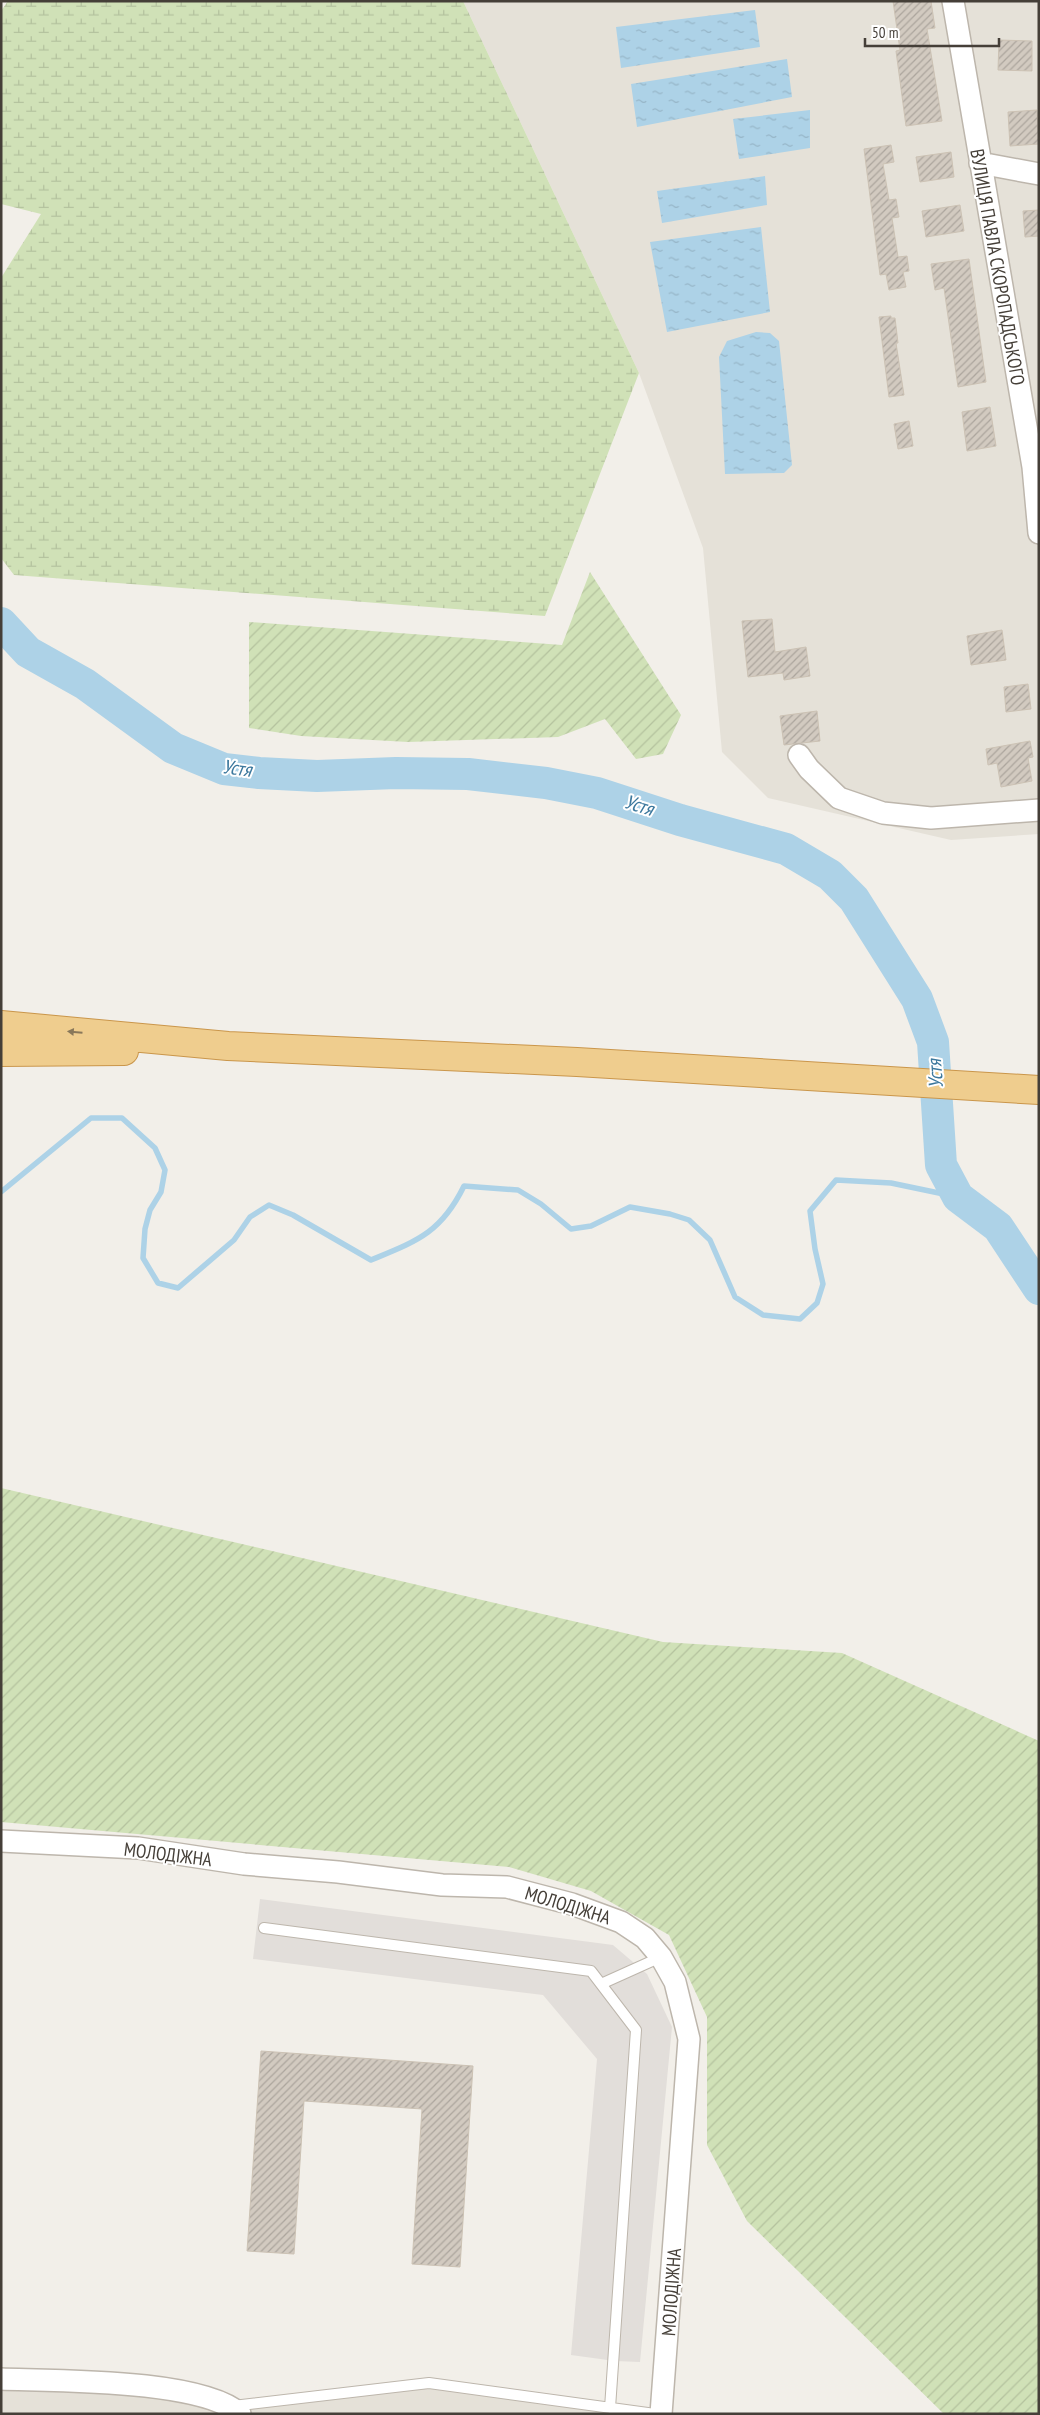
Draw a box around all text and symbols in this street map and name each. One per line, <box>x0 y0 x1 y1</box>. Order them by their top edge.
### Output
scale bar <box>865 15 999 47</box>
text: 50 m <box>872 23 898 42</box>
street label: ВУЛИЦЯ ПАВЛА СКОРОПАДСЬКОГО <box>965 147 1031 387</box>
water label: Устя <box>221 753 255 783</box>
water label: Устя <box>621 788 659 822</box>
one-way arrow <box>67 1028 83 1036</box>
water label: Устя <box>921 1056 949 1089</box>
street label: МОЛОДІЖНА <box>123 1837 213 1871</box>
street label: МОЛОДІЖНА <box>522 1881 614 1929</box>
street label: МОЛОДІЖНА <box>656 2247 686 2337</box>

